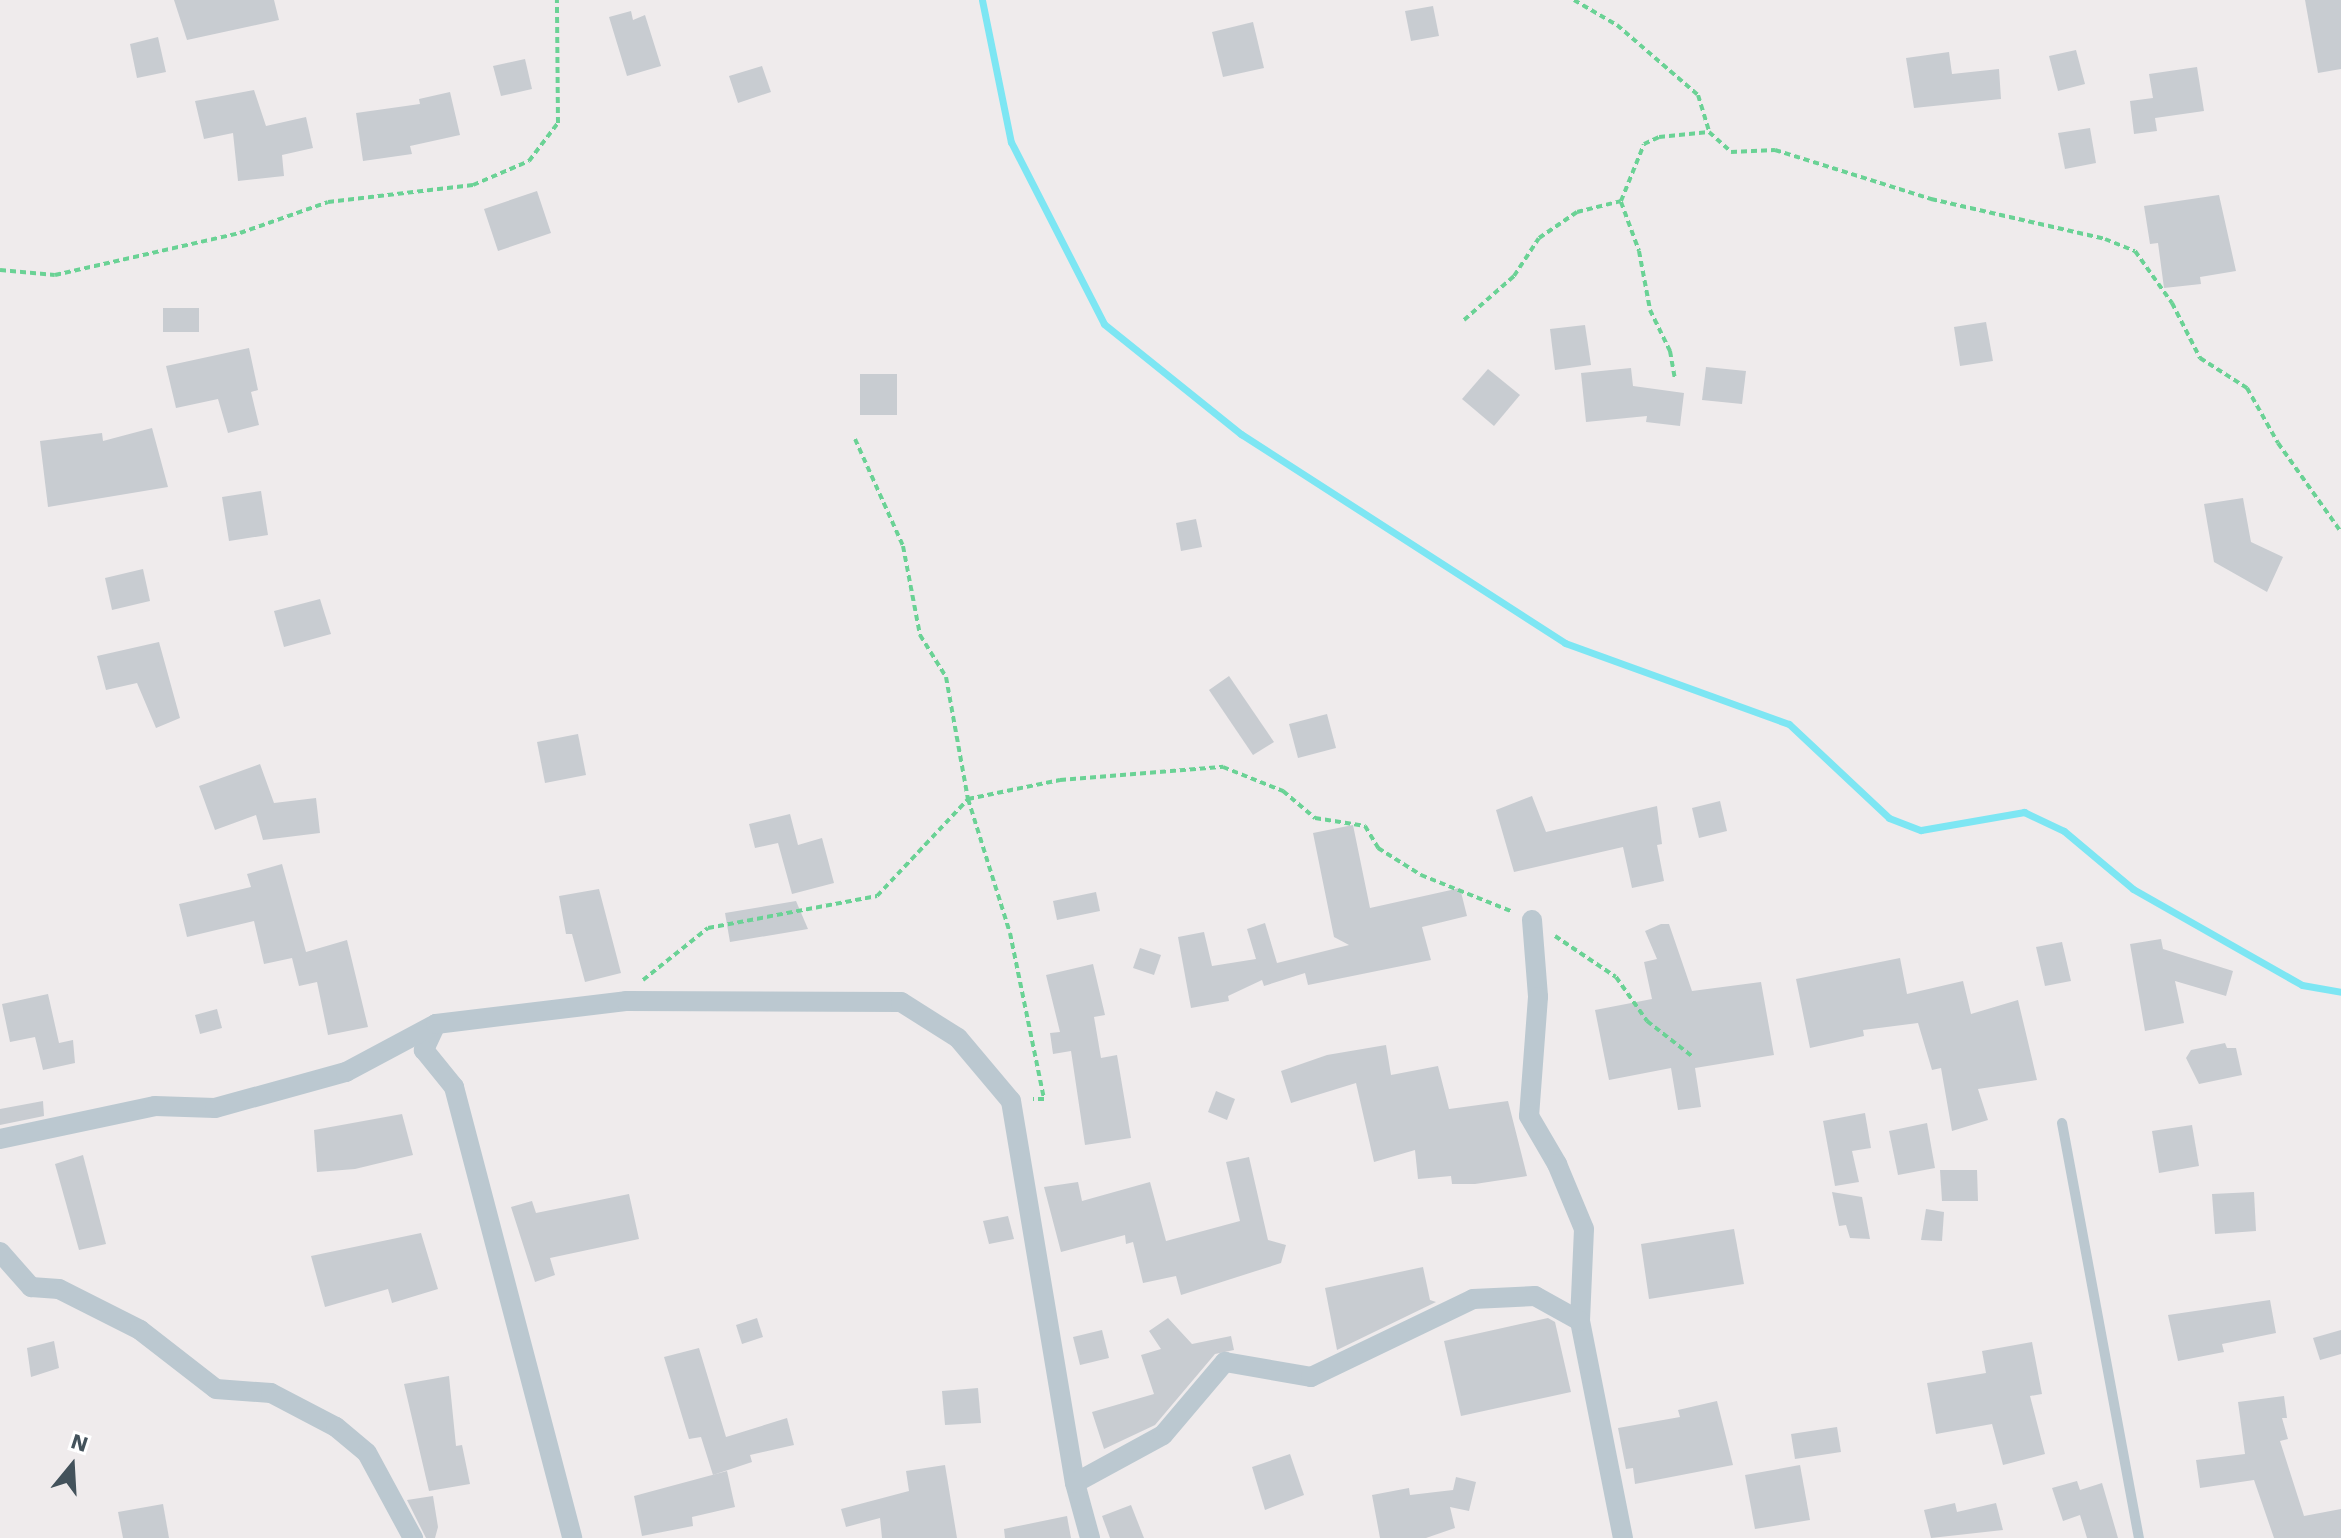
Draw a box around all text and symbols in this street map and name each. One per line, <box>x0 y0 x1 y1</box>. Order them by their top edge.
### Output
north arrow <box>32 1426 112 1506</box>
text: N <box>68 1428 91 1457</box>

